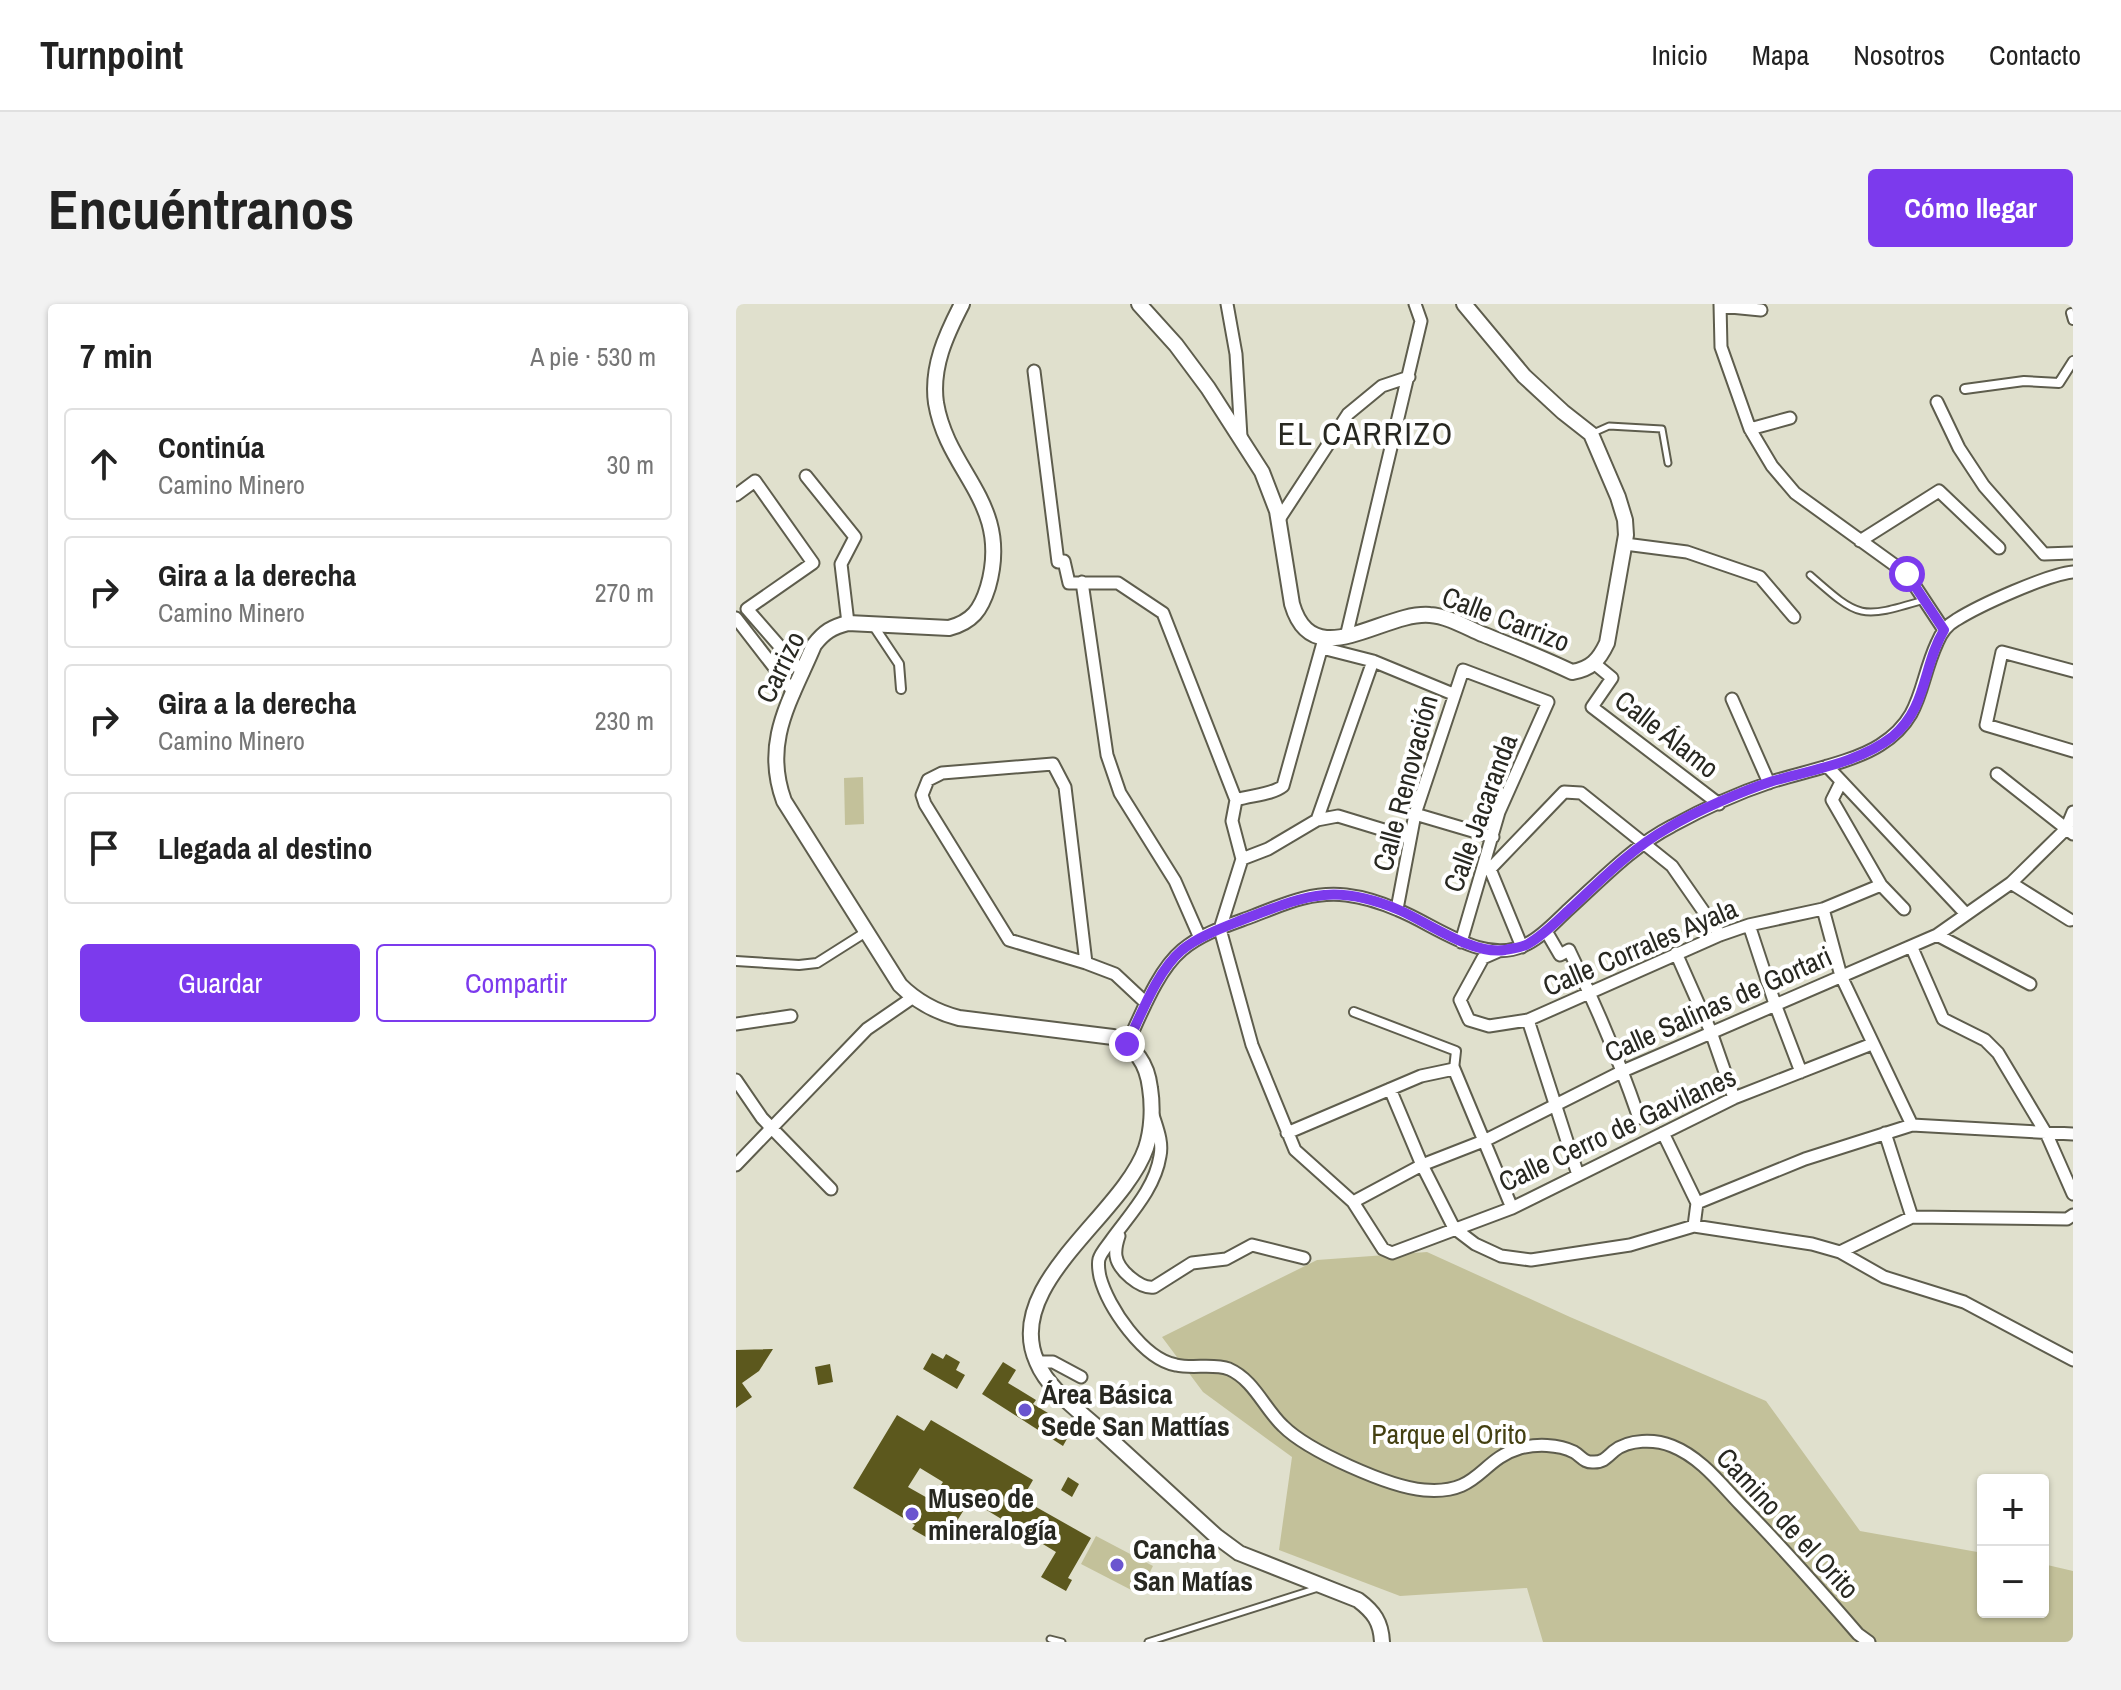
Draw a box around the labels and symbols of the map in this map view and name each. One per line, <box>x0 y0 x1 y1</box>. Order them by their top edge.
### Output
district label: EL CARRIZO <box>1278 412 1454 455</box>
route start <box>1889 556 1925 592</box>
street label: Calle Carrizo <box>1437 577 1575 661</box>
street label: Carrizo <box>746 625 814 709</box>
street label: Calle Álamo <box>1607 681 1727 787</box>
street label: Calle Renovación <box>1363 691 1447 875</box>
street label: Calle Jacaranda <box>1434 728 1526 897</box>
street label: Calle Corrales Ayala <box>1537 889 1743 1005</box>
street label: Calle Salinas de Gortari <box>1598 937 1838 1071</box>
route end <box>1109 1026 1145 1062</box>
street label: Calle Cerro de Gavilanes <box>1492 1057 1742 1201</box>
place label: Área Básica Sede San Mattías <box>1041 1375 1230 1445</box>
marker: Área Básica Sede San Mattías <box>1016 1401 1034 1419</box>
park label: Parque el Orito <box>1371 1415 1527 1453</box>
street label: Camino de el Orito <box>1708 1439 1868 1607</box>
place label: Museo de mineralogía <box>928 1479 1057 1549</box>
marker: Museo de mineralogía <box>903 1505 921 1523</box>
place label: Cancha San Matías <box>1133 1530 1253 1600</box>
marker: Cancha San Matías <box>1108 1556 1126 1574</box>

